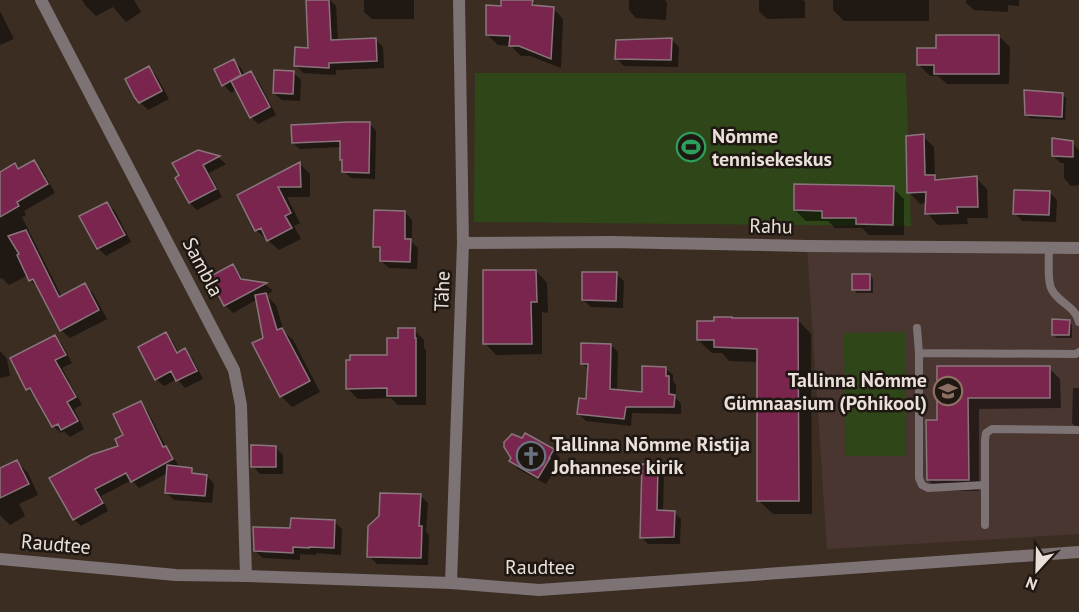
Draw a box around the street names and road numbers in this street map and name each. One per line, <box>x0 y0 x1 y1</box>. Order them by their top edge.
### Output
street label: Rahu <box>749 213 793 239</box>
street label: Sambla <box>177 233 229 301</box>
street label: Tähe <box>428 270 456 312</box>
street label: Raudtee <box>20 528 92 560</box>
street label: Raudtee <box>505 554 575 580</box>

